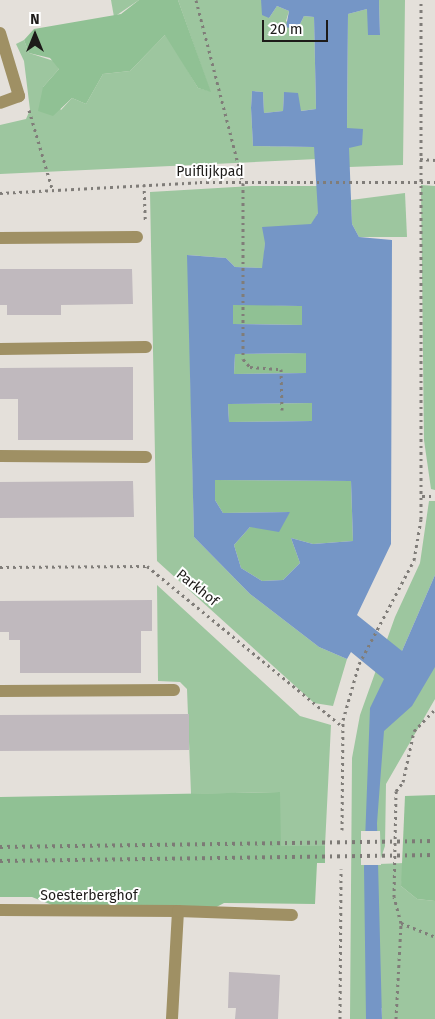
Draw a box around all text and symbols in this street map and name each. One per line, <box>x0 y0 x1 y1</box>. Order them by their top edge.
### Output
north arrow <box>10 10 60 60</box>
scale bar <box>265 10 331 42</box>
text: N <box>30 11 40 28</box>
text: 20 m <box>270 20 303 38</box>
street label: Puiflijkpad <box>176 164 244 180</box>
street label: Parkhof <box>173 566 221 610</box>
street label: Soesterberghof <box>40 888 138 904</box>

